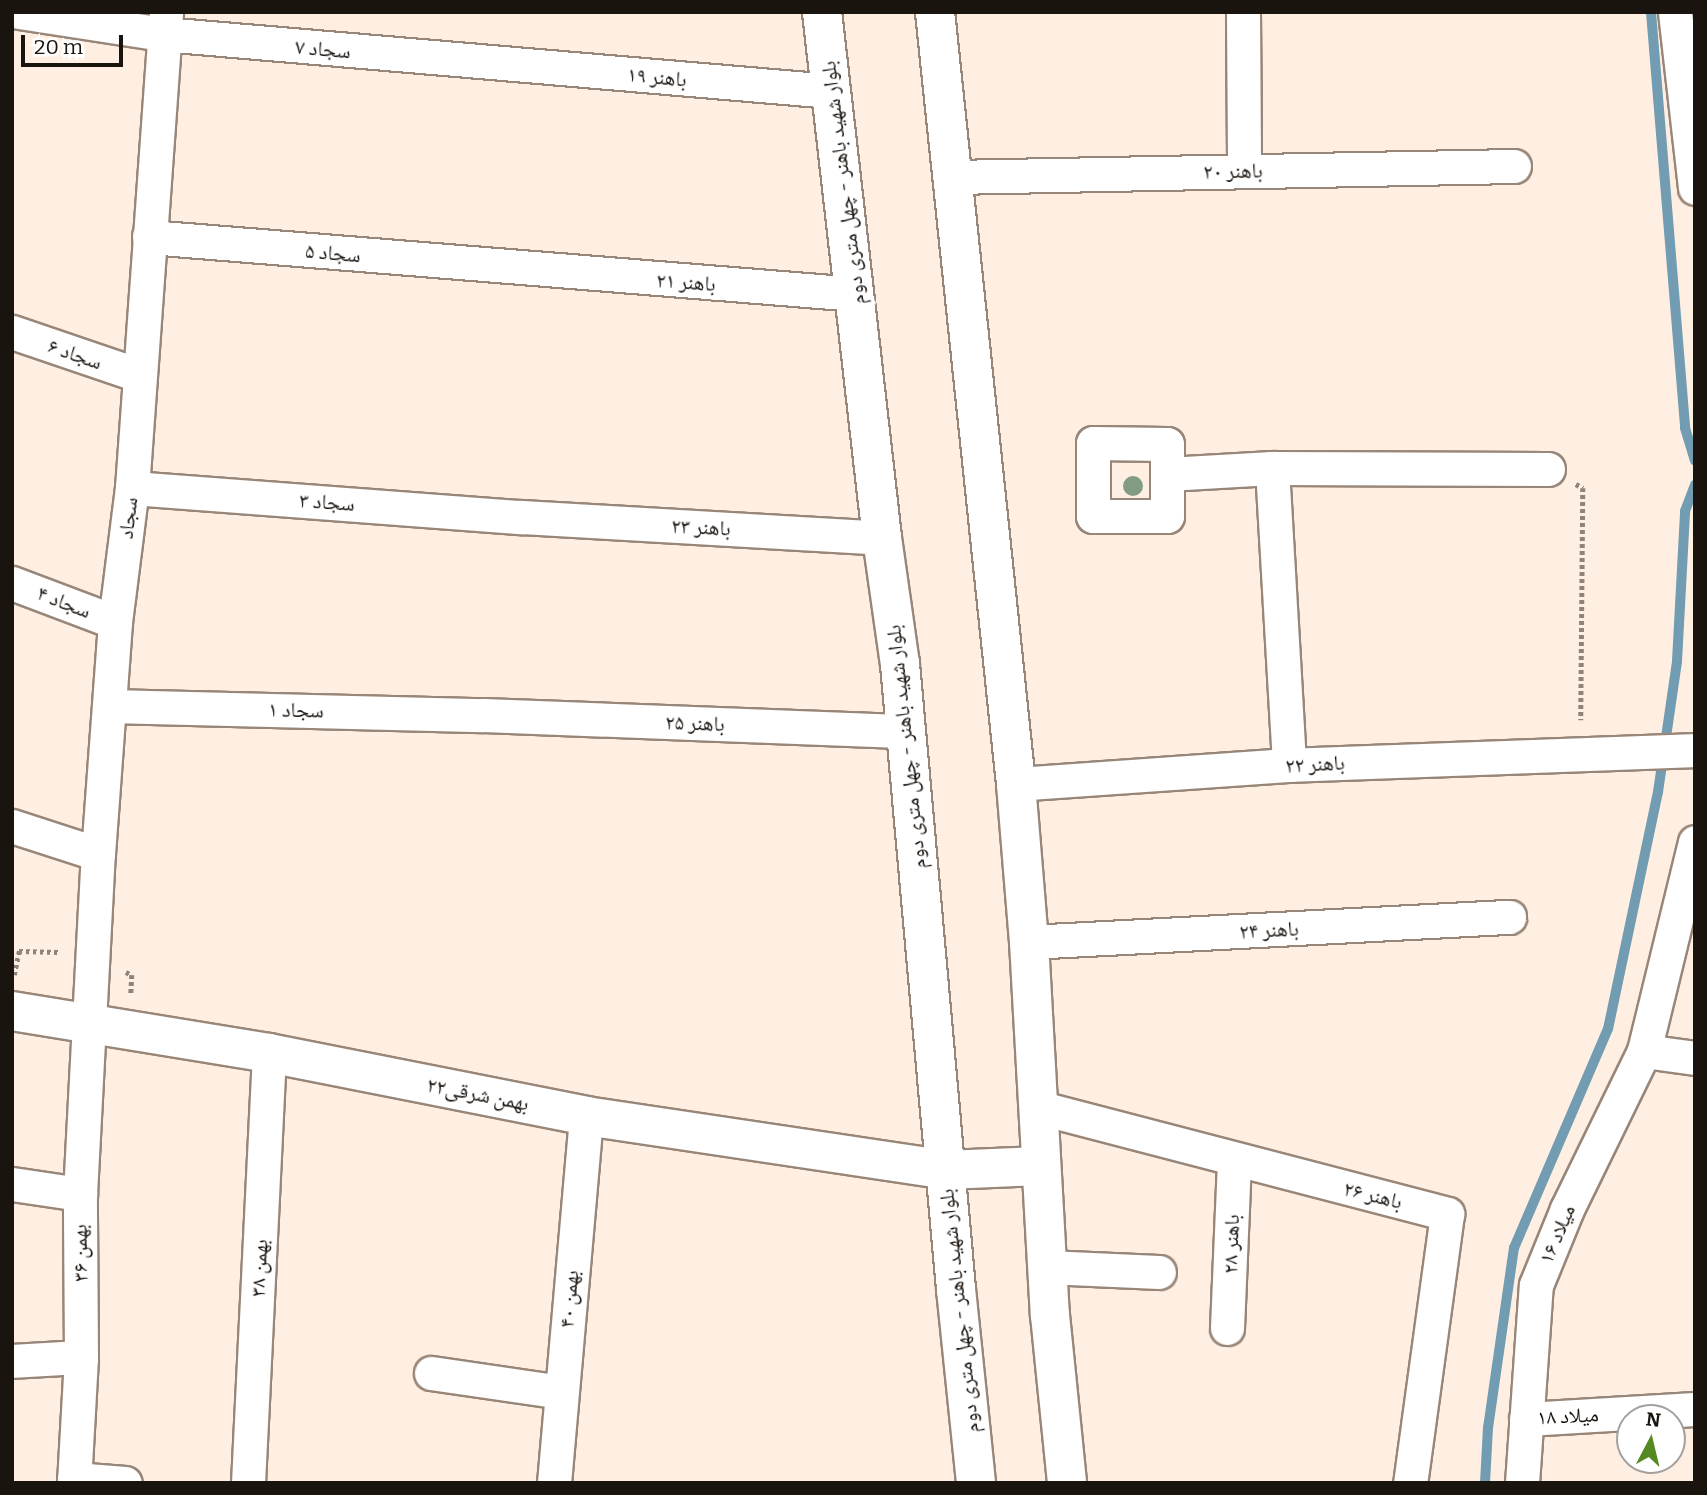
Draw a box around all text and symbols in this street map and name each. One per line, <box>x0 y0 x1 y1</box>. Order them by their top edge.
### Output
scale bar <box>24 21 126 65</box>
text: 20 m <box>34 34 83 60</box>
street label: سجاد ۷ <box>294 34 352 64</box>
street label: بلوار شهید باهنر - چهل متری دوم <box>816 60 870 306</box>
street label: باهنر ۱۹ <box>626 62 688 92</box>
street label: باهنر ۲۰ <box>1203 158 1263 184</box>
street label: سجاد ۵ <box>304 238 362 268</box>
street label: باهنر ۲۱ <box>655 267 717 297</box>
street label: سجاد ۶ <box>45 333 105 375</box>
street label: سجاد ۳ <box>298 487 356 517</box>
street label: سجاد <box>113 496 143 540</box>
street label: باهنر ۲۳ <box>671 513 731 541</box>
street label: سجاد ۴ <box>34 580 94 624</box>
street label: بلوار شهید باهنر - چهل متری دوم <box>881 624 931 870</box>
street label: سجاد ۱ <box>268 697 324 723</box>
street label: باهنر ۲۵ <box>665 709 725 737</box>
street label: باهنر ۲۲ <box>1285 750 1345 778</box>
street label: باهنر ۲۴ <box>1239 916 1299 944</box>
street label: ۲۲بهمن شرقی <box>425 1072 531 1116</box>
street label: باهنر ۲۶ <box>1341 1176 1405 1214</box>
street label: بلوار شهید باهنر - چهل متری دوم <box>934 1188 984 1434</box>
street label: میلاد ۱۶ <box>1533 1201 1581 1267</box>
street label: باهنر ۲۸ <box>1217 1214 1245 1274</box>
street label: بهمن ۳۶ <box>67 1224 93 1282</box>
street label: بهمن ۳۸ <box>245 1238 273 1298</box>
street label: بهمن ۴۰ <box>554 1269 584 1329</box>
street label: میلاد ۱۸ <box>1537 1402 1599 1430</box>
north arrow <box>1616 1404 1686 1474</box>
text: N <box>1645 1407 1662 1432</box>

